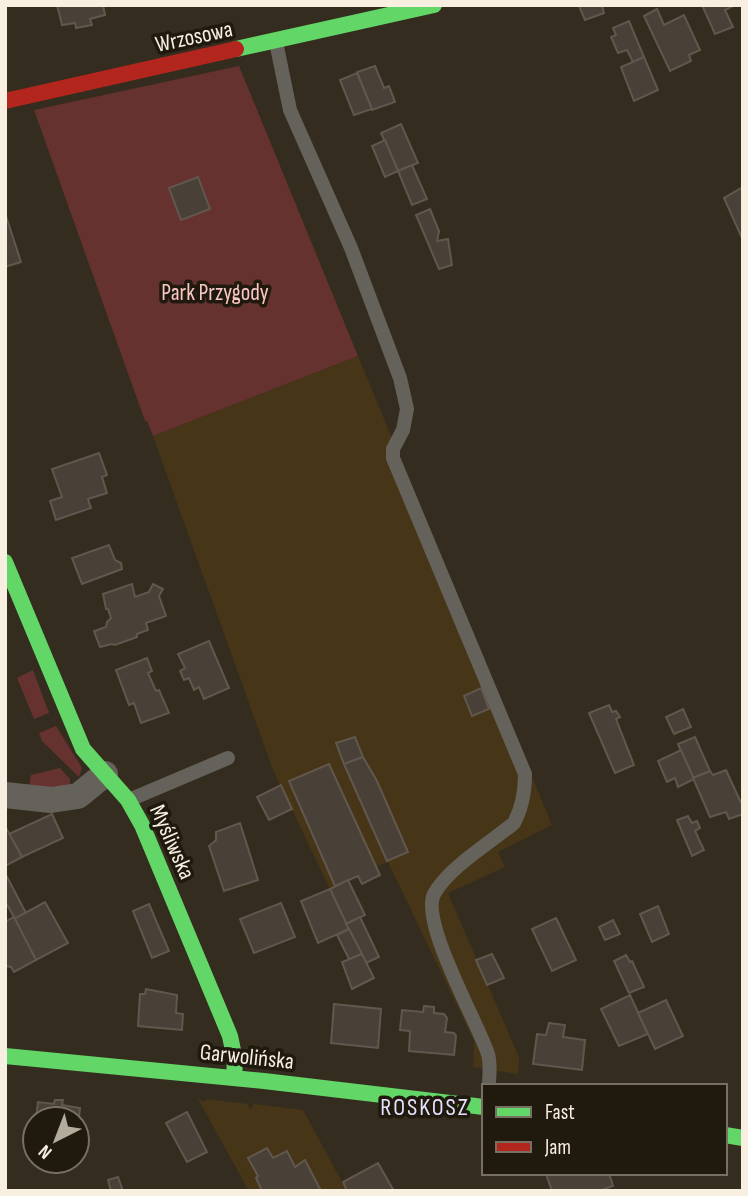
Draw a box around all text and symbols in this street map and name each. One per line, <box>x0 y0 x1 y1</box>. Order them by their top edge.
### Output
street label: Wrzosowa <box>153 15 235 59</box>
park label: Park Przygody <box>161 279 269 307</box>
street label: Myśliwska <box>143 800 201 884</box>
street label: Garwolińska <box>199 1038 295 1076</box>
legend <box>482 1084 727 1175</box>
district label: ROSKOSZ <box>380 1093 470 1122</box>
text: Fast <box>545 1100 575 1125</box>
north arrow <box>21 1105 91 1175</box>
text: Jam <box>544 1135 571 1160</box>
text: N <box>34 1140 57 1163</box>

